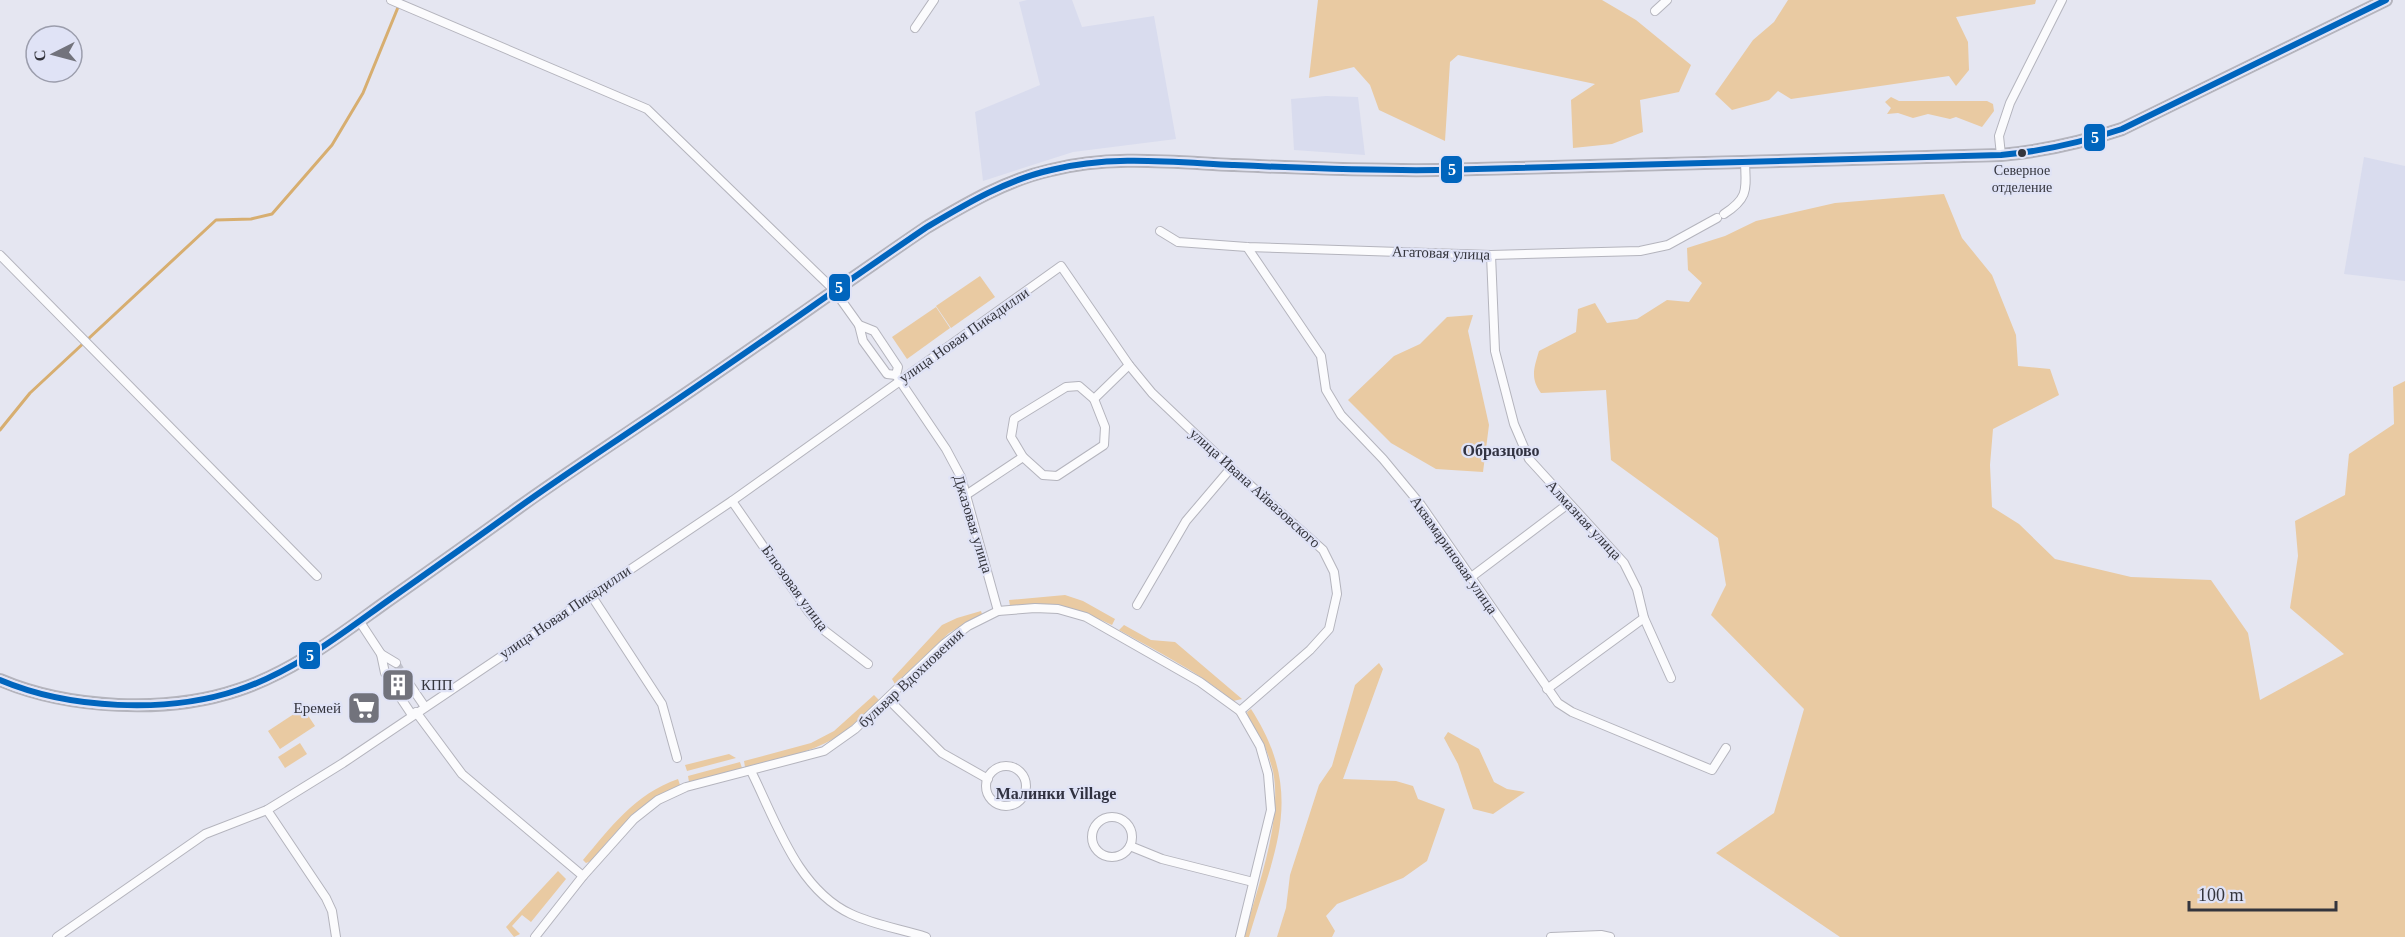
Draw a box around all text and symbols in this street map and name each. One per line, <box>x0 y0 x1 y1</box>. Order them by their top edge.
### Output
north arrow <box>24 24 84 84</box>
text: С <box>31 49 49 62</box>
line badge: 5 <box>2083 123 2106 152</box>
text: 5 <box>2091 129 2099 146</box>
marker: Северное отделение <box>2016 147 2028 159</box>
line badge: 5 <box>1440 155 1463 184</box>
text: 5 <box>1448 161 1456 178</box>
place label: Северное отделение <box>1992 163 2052 195</box>
street label: Агатовая улица <box>1392 243 1491 263</box>
line badge: 5 <box>828 273 851 302</box>
text: 5 <box>835 279 843 296</box>
street label: улица Новая Пикадилли <box>896 284 1032 386</box>
street label: улица Ивана Айвазовского <box>1186 425 1324 551</box>
district label: Образцово <box>1462 442 1540 460</box>
street label: Джазовая улица <box>950 473 996 575</box>
street label: Алмазная улица <box>1543 477 1625 563</box>
street label: Аквамариновая улица <box>1407 493 1501 617</box>
street label: Блюзовая улица <box>759 542 832 634</box>
street label: улица Новая Пикадилли <box>496 562 634 662</box>
street label: бульвар Вдохновения <box>855 625 967 731</box>
line badge: 5 <box>298 641 321 670</box>
text: 5 <box>306 647 314 664</box>
building icon: КПП <box>380 667 416 703</box>
place label: КПП <box>421 677 453 693</box>
supermarket icon: Еремей <box>346 690 382 726</box>
place label: Еремей <box>294 700 341 716</box>
district label: Малинки Village <box>996 785 1116 803</box>
scale bar <box>2189 874 2336 912</box>
text: 100 m <box>2198 885 2244 905</box>

